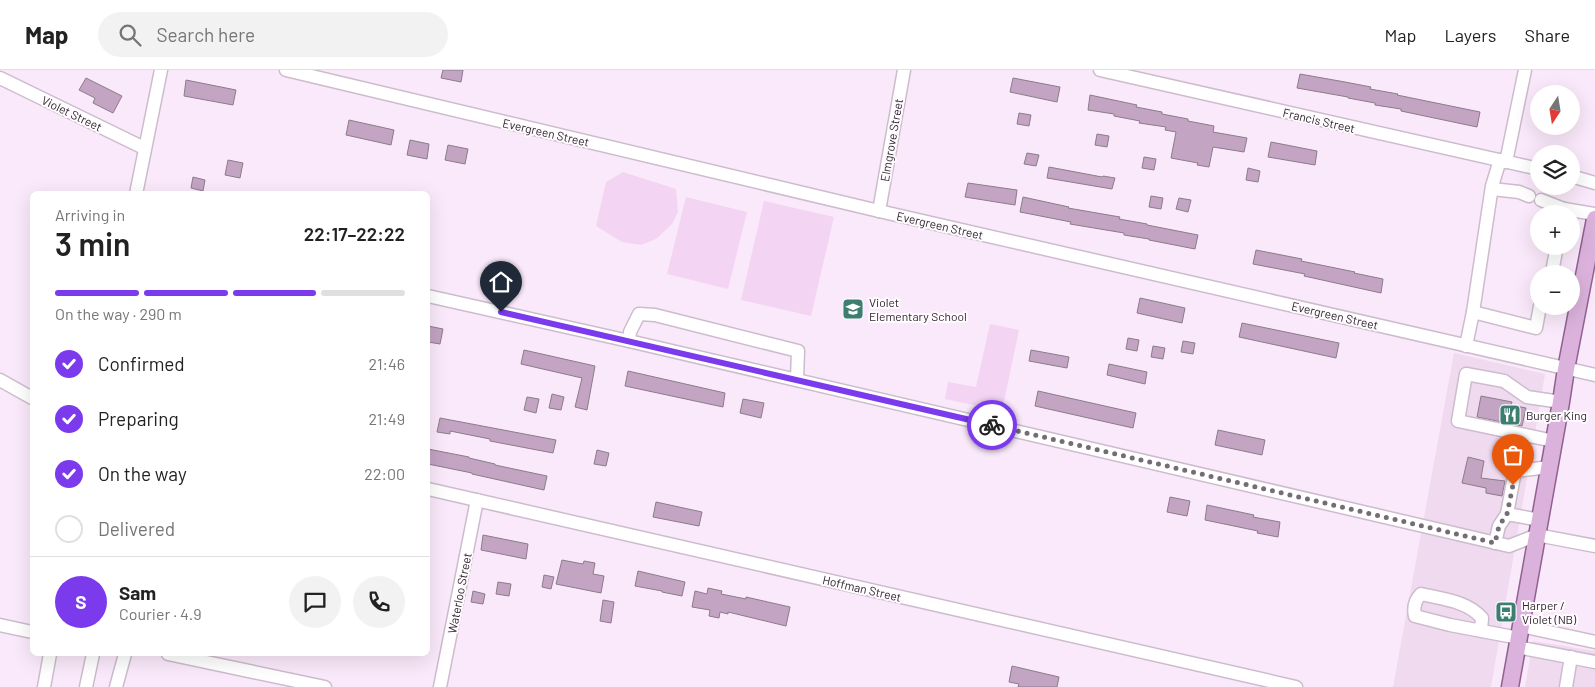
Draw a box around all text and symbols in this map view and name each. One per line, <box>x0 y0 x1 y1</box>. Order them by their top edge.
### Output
search box <box>98 12 448 57</box>
text: Map <box>25 20 68 49</box>
icon: search <box>116 21 144 49</box>
text: Search here <box>156 23 255 46</box>
text: Map <box>1384 24 1416 46</box>
text: Layers <box>1444 24 1497 46</box>
text: Share <box>1525 24 1570 46</box>
north arrow <box>1530 85 1580 135</box>
map controls <box>1530 85 1580 315</box>
street label: Violet Street <box>40 92 104 134</box>
street label: Elmgrove Street <box>877 97 905 183</box>
street label: Francis Street <box>1281 105 1357 135</box>
street label: Evergreen Street <box>501 115 591 149</box>
button: layers <box>1530 145 1580 195</box>
text: Arriving in <box>55 205 125 224</box>
button: + <box>1530 205 1580 255</box>
street label: Evergreen Street <box>895 208 985 242</box>
text: 22:17–22:22 <box>304 222 405 245</box>
text: 3 min <box>55 224 131 262</box>
pin <box>480 261 522 312</box>
button: − <box>1530 265 1580 315</box>
icon: home <box>487 268 515 296</box>
place label: Violet Elementary School <box>869 295 967 323</box>
school or university icon: Violet Elementary School <box>841 297 865 321</box>
street label: Evergreen Street <box>1290 298 1380 332</box>
text: On the way · 290 m <box>55 304 182 323</box>
icon: check <box>55 350 83 378</box>
text: Confirmed <box>98 352 185 375</box>
text: 21:46 <box>369 354 405 373</box>
courier <box>967 400 1017 450</box>
restaurant icon: Burger King <box>1498 403 1522 427</box>
icon: check <box>55 405 83 433</box>
text: Preparing <box>98 407 179 430</box>
place label: Burger King <box>1526 408 1587 422</box>
text: 21:49 <box>368 409 405 428</box>
icon: bike <box>978 411 1006 439</box>
pin <box>1492 434 1534 485</box>
icon: bag <box>1499 441 1527 469</box>
icon: check <box>55 460 83 488</box>
text: On the way <box>98 462 187 485</box>
text: 22:00 <box>364 464 405 483</box>
text: Delivered <box>98 517 175 540</box>
street label: Waterloo Street <box>444 551 474 635</box>
street label: Hoffman Street <box>821 572 903 604</box>
button: chat <box>289 576 341 628</box>
button: phone <box>353 576 405 628</box>
text: Sam <box>119 581 156 604</box>
text: S <box>75 590 87 613</box>
place label: Harper / Violet (NB) <box>1522 598 1577 626</box>
bus stop icon: Harper / Violet (NB) <box>1494 600 1518 624</box>
text: Courier · 4.9 <box>119 604 202 623</box>

